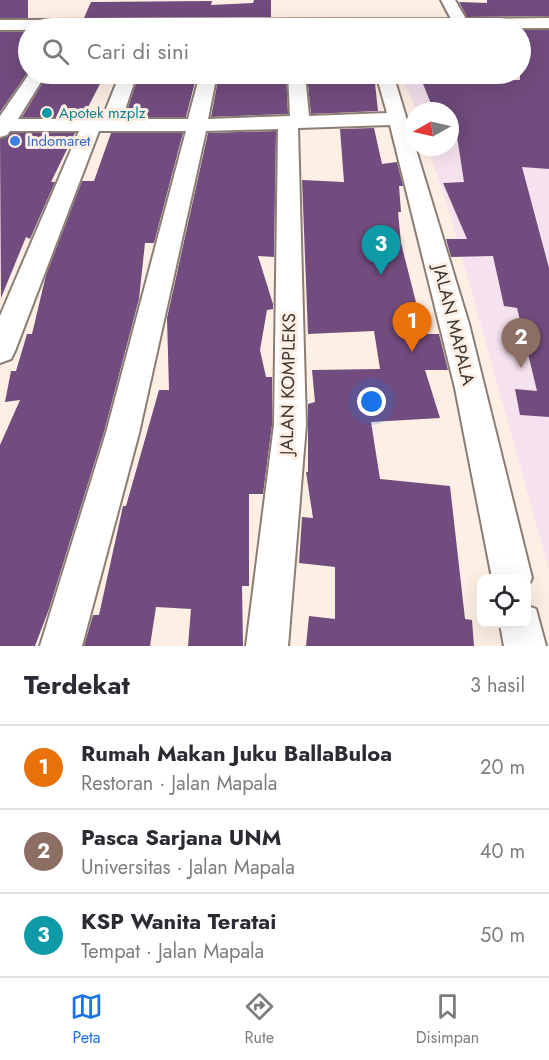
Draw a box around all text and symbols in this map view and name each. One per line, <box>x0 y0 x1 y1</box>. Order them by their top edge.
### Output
search box <box>18 18 531 84</box>
icon: search <box>39 35 72 68</box>
text: Cari di sini <box>87 35 189 67</box>
place label: Apotek mzplz <box>59 102 146 124</box>
north arrow <box>405 102 459 156</box>
marker: Apotek mzplz <box>40 106 54 120</box>
place label: Indomaret <box>27 130 91 152</box>
marker: Indomaret <box>8 134 22 148</box>
pin: 3 <box>362 226 400 275</box>
street label: JALAN MAPALA <box>426 260 482 388</box>
pin: 1 <box>392 302 432 352</box>
street label: JALAN KOMPLEKS <box>274 313 302 457</box>
pin: 2 <box>502 318 540 368</box>
your location <box>357 387 386 416</box>
map controls <box>477 574 531 628</box>
button: locate <box>477 574 531 628</box>
text: Terdekat <box>24 666 130 704</box>
text: 3 hasil <box>470 671 525 700</box>
text: Rumah Makan Juku BallaBuloa <box>81 737 392 769</box>
text: 1 <box>38 753 49 782</box>
text: 20 m <box>480 753 525 782</box>
text: Restoran · Jalan Mapala <box>81 769 277 798</box>
text: Pasca Sarjana UNM <box>81 821 281 853</box>
text: 2 <box>37 837 50 866</box>
text: 40 m <box>480 837 525 866</box>
text: Universitas · Jalan Mapala <box>81 853 295 882</box>
text: KSP Wanita Teratai <box>81 905 276 937</box>
text: 3 <box>37 921 50 950</box>
text: 50 m <box>480 921 525 950</box>
text: Tempat · Jalan Mapala <box>81 937 264 966</box>
tab: Peta <box>70 990 103 1049</box>
tab: Rute <box>243 990 276 1049</box>
tab: Disimpan <box>416 990 479 1049</box>

